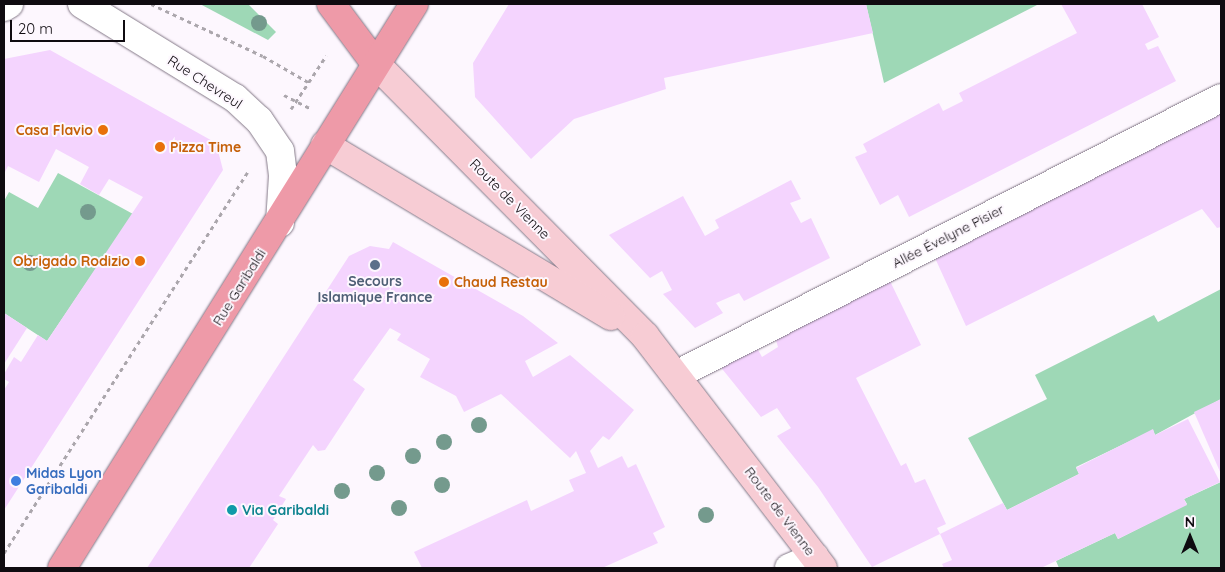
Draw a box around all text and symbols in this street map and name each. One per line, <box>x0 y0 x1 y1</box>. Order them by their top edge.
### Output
scale bar <box>12 10 128 42</box>
text: 20 m <box>18 19 53 38</box>
street label: Rue Chevreul <box>165 52 245 112</box>
place label: Casa Flavio <box>16 122 93 138</box>
marker: Casa Flavio <box>97 124 109 136</box>
place label: Pizza Time <box>170 139 241 155</box>
marker: Pizza Time <box>154 141 166 153</box>
street label: Route de Vienne <box>466 155 554 243</box>
street label: Allée Évelyne Pisier <box>889 201 1007 271</box>
street label: Rue Garibaldi <box>209 246 269 328</box>
place label: Obrigado Rodizio <box>13 253 130 269</box>
marker: Obrigado Rodizio <box>134 255 146 267</box>
marker: Secours Islamique France <box>369 259 381 271</box>
place label: Secours Islamique France <box>318 273 432 306</box>
place label: Chaud Restau <box>454 274 548 290</box>
marker: Chaud Restau <box>438 276 450 288</box>
street label: Route de Vienne <box>741 463 819 559</box>
place label: Midas Lyon Garibaldi <box>26 465 102 498</box>
marker: Midas Lyon Garibaldi <box>10 475 22 487</box>
place label: Via Garibaldi <box>242 502 329 518</box>
marker: Via Garibaldi <box>226 504 238 516</box>
north arrow <box>1165 512 1215 562</box>
text: N <box>1185 513 1195 531</box>

